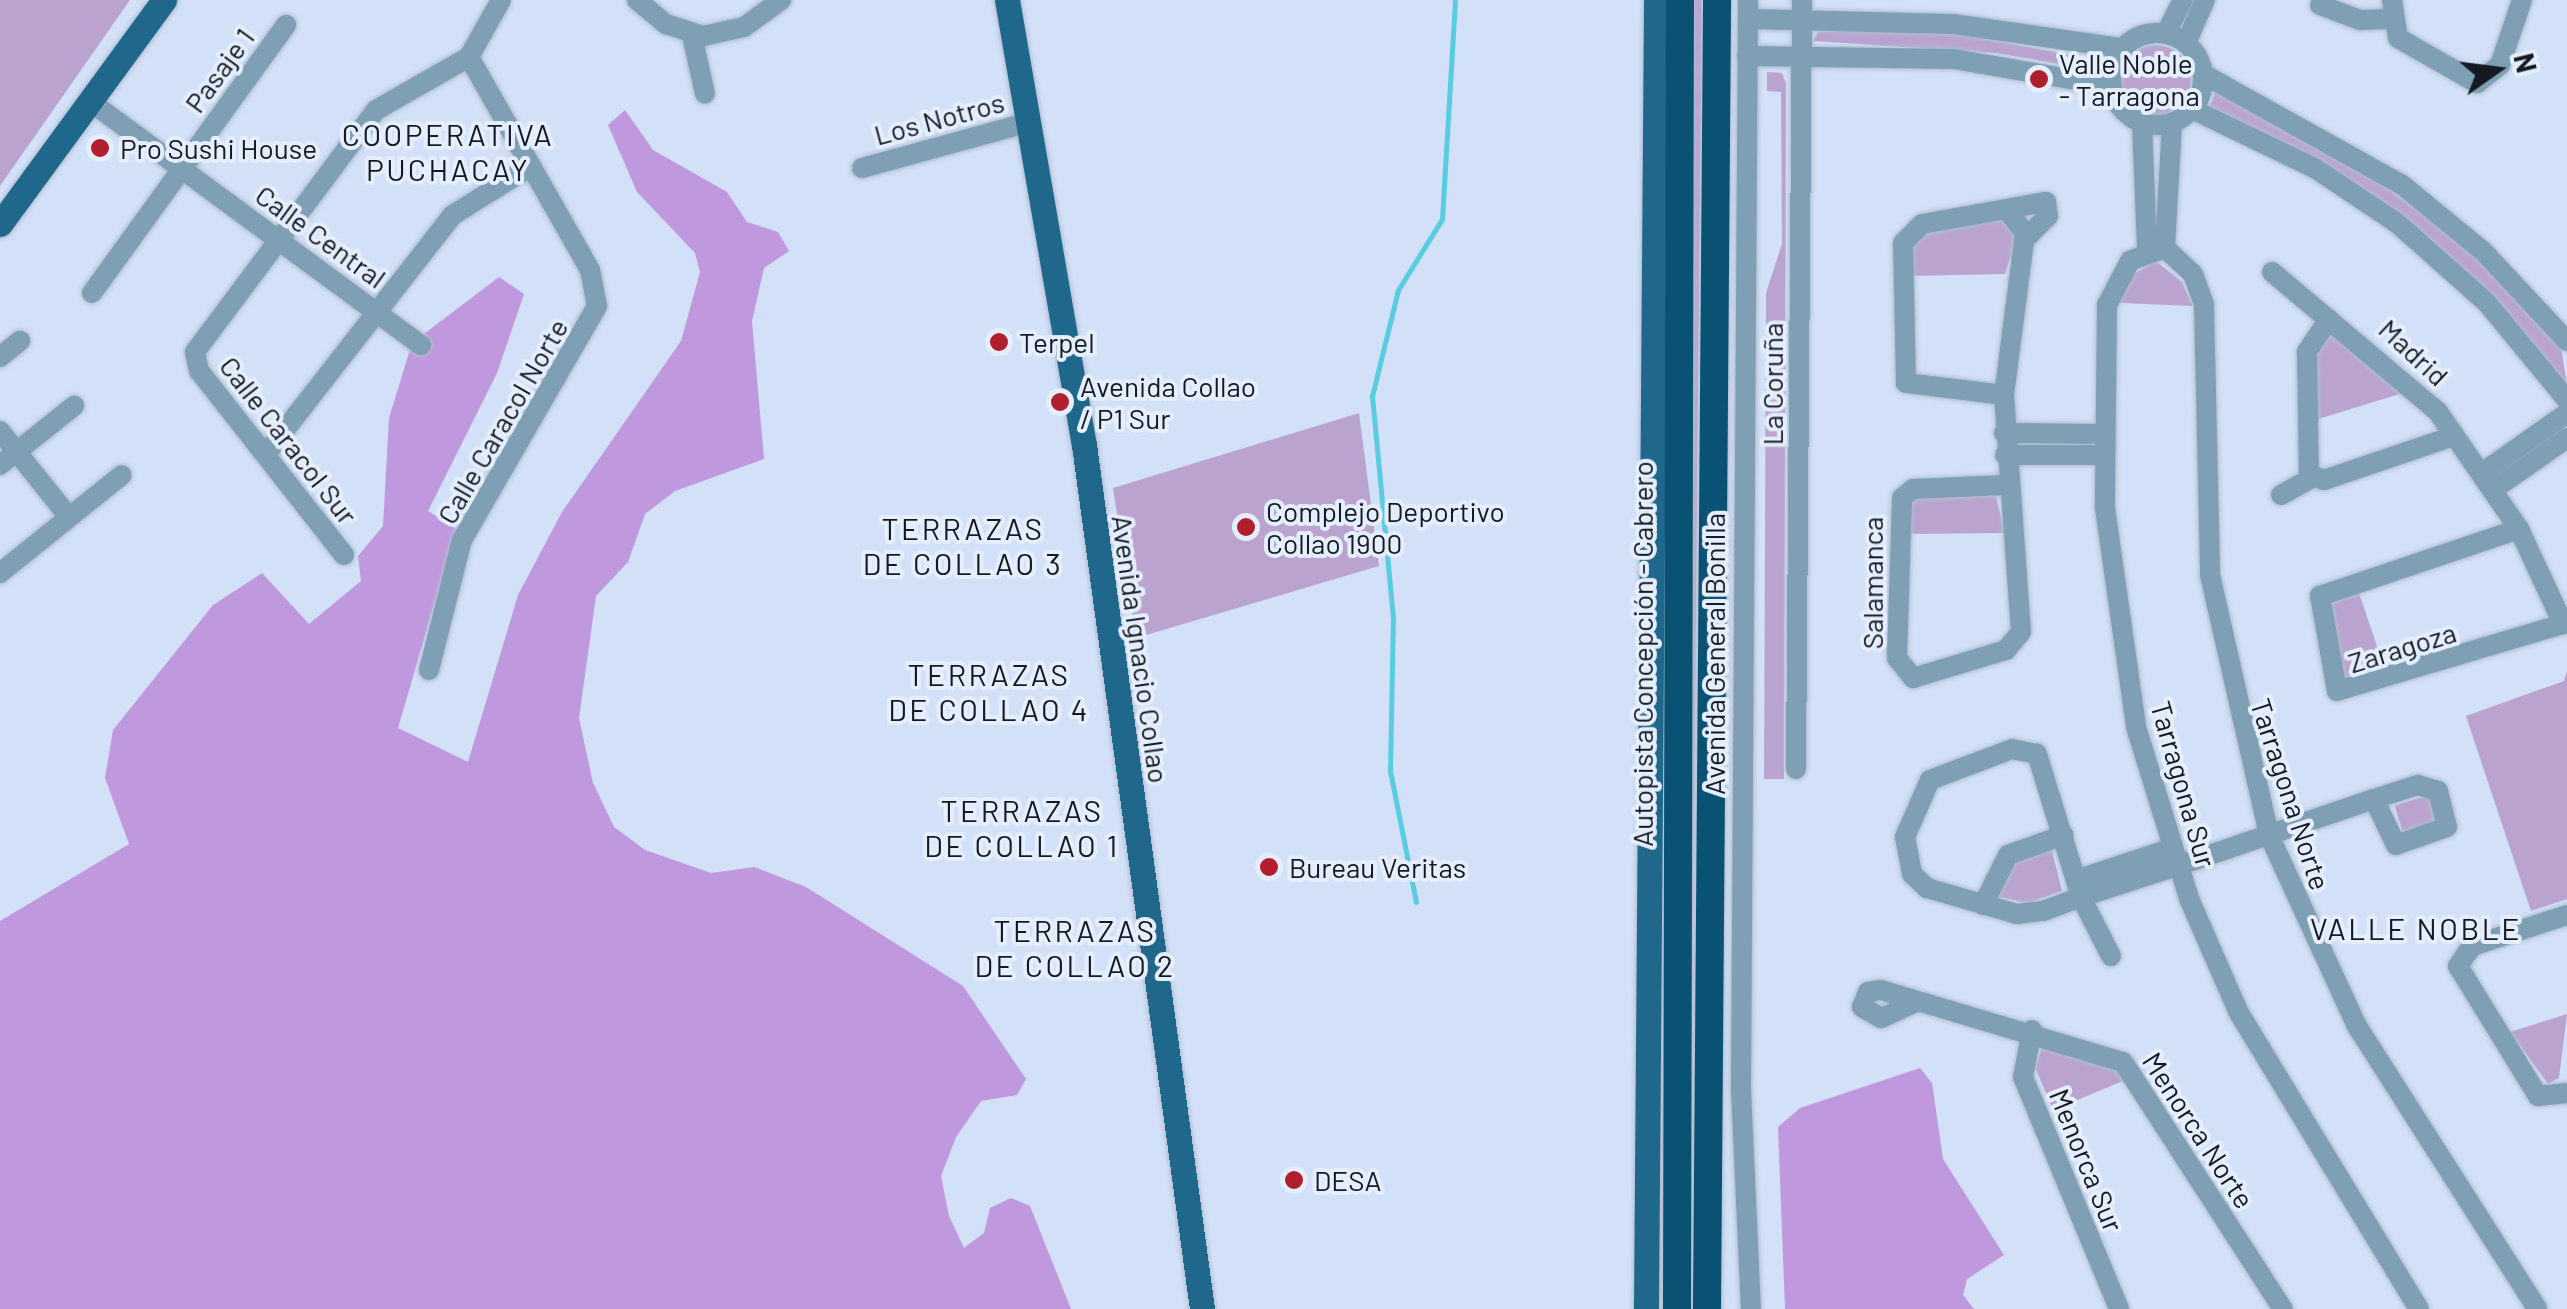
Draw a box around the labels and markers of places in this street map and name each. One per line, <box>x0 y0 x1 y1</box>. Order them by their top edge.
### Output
place label: Valle Noble - Tarragona <box>2059 46 2200 112</box>
marker: Valle Noble - Tarragona <box>2028 68 2050 90</box>
place label: Pro Sushi House <box>120 131 317 165</box>
marker: Pro Sushi House <box>89 137 111 159</box>
place label: Terpel <box>1019 325 1095 359</box>
marker: Terpel <box>988 331 1010 353</box>
place label: Avenida Collao / P1 Sur <box>1080 369 1256 435</box>
marker: Avenida Collao / P1 Sur <box>1049 391 1071 413</box>
place label: Complejo Deportivo Collao 1900 <box>1266 494 1505 560</box>
marker: Complejo Deportivo Collao 1900 <box>1235 516 1257 538</box>
place label: Bureau Veritas <box>1289 850 1466 884</box>
marker: Bureau Veritas <box>1258 856 1280 878</box>
place label: DESA <box>1314 1163 1382 1197</box>
marker: DESA <box>1283 1169 1305 1191</box>

